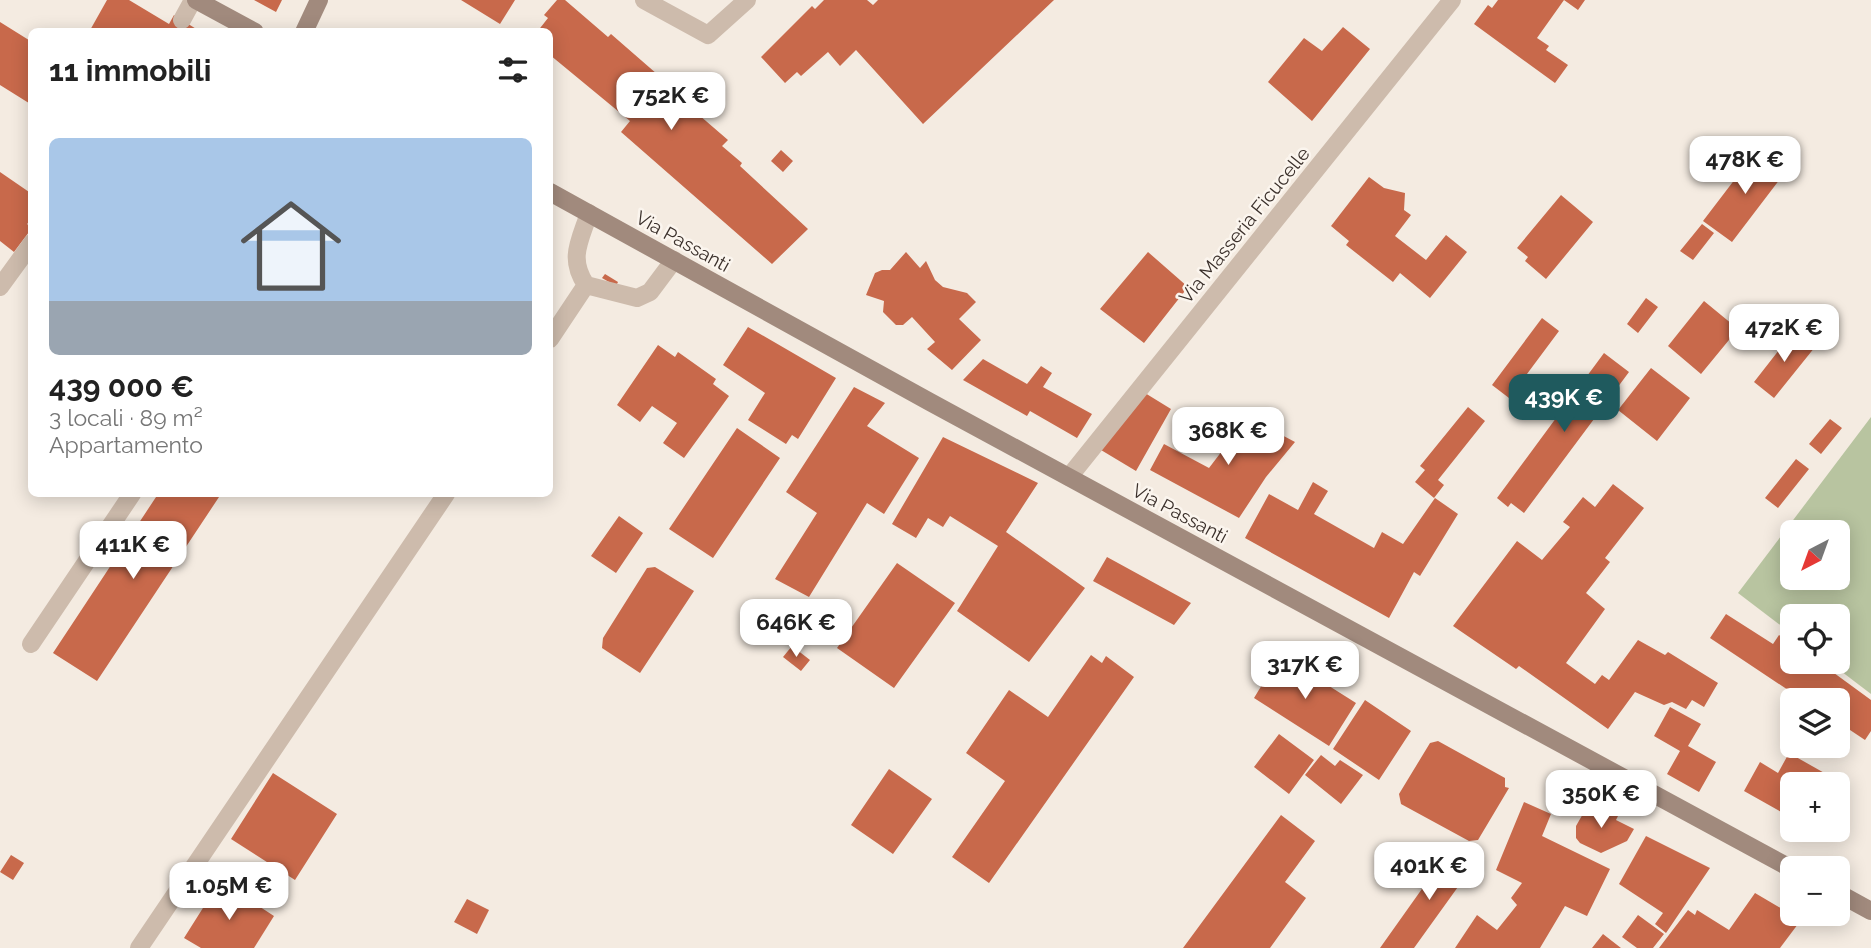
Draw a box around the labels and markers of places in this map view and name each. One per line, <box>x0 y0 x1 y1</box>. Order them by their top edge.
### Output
pin: 752K € <box>614 72 728 132</box>
pin: 478K € <box>1688 136 1802 196</box>
pin: 472K € <box>1727 304 1841 364</box>
pin: 439K € <box>1507 374 1621 434</box>
pin: 368K € <box>1171 407 1285 467</box>
pin: 411K € <box>76 522 190 581</box>
pin: 646K € <box>739 600 853 659</box>
pin: 317K € <box>1248 642 1362 701</box>
pin: 350K € <box>1544 770 1658 830</box>
pin: 401K € <box>1372 842 1486 902</box>
pin: 1.05M € <box>164 862 294 922</box>

